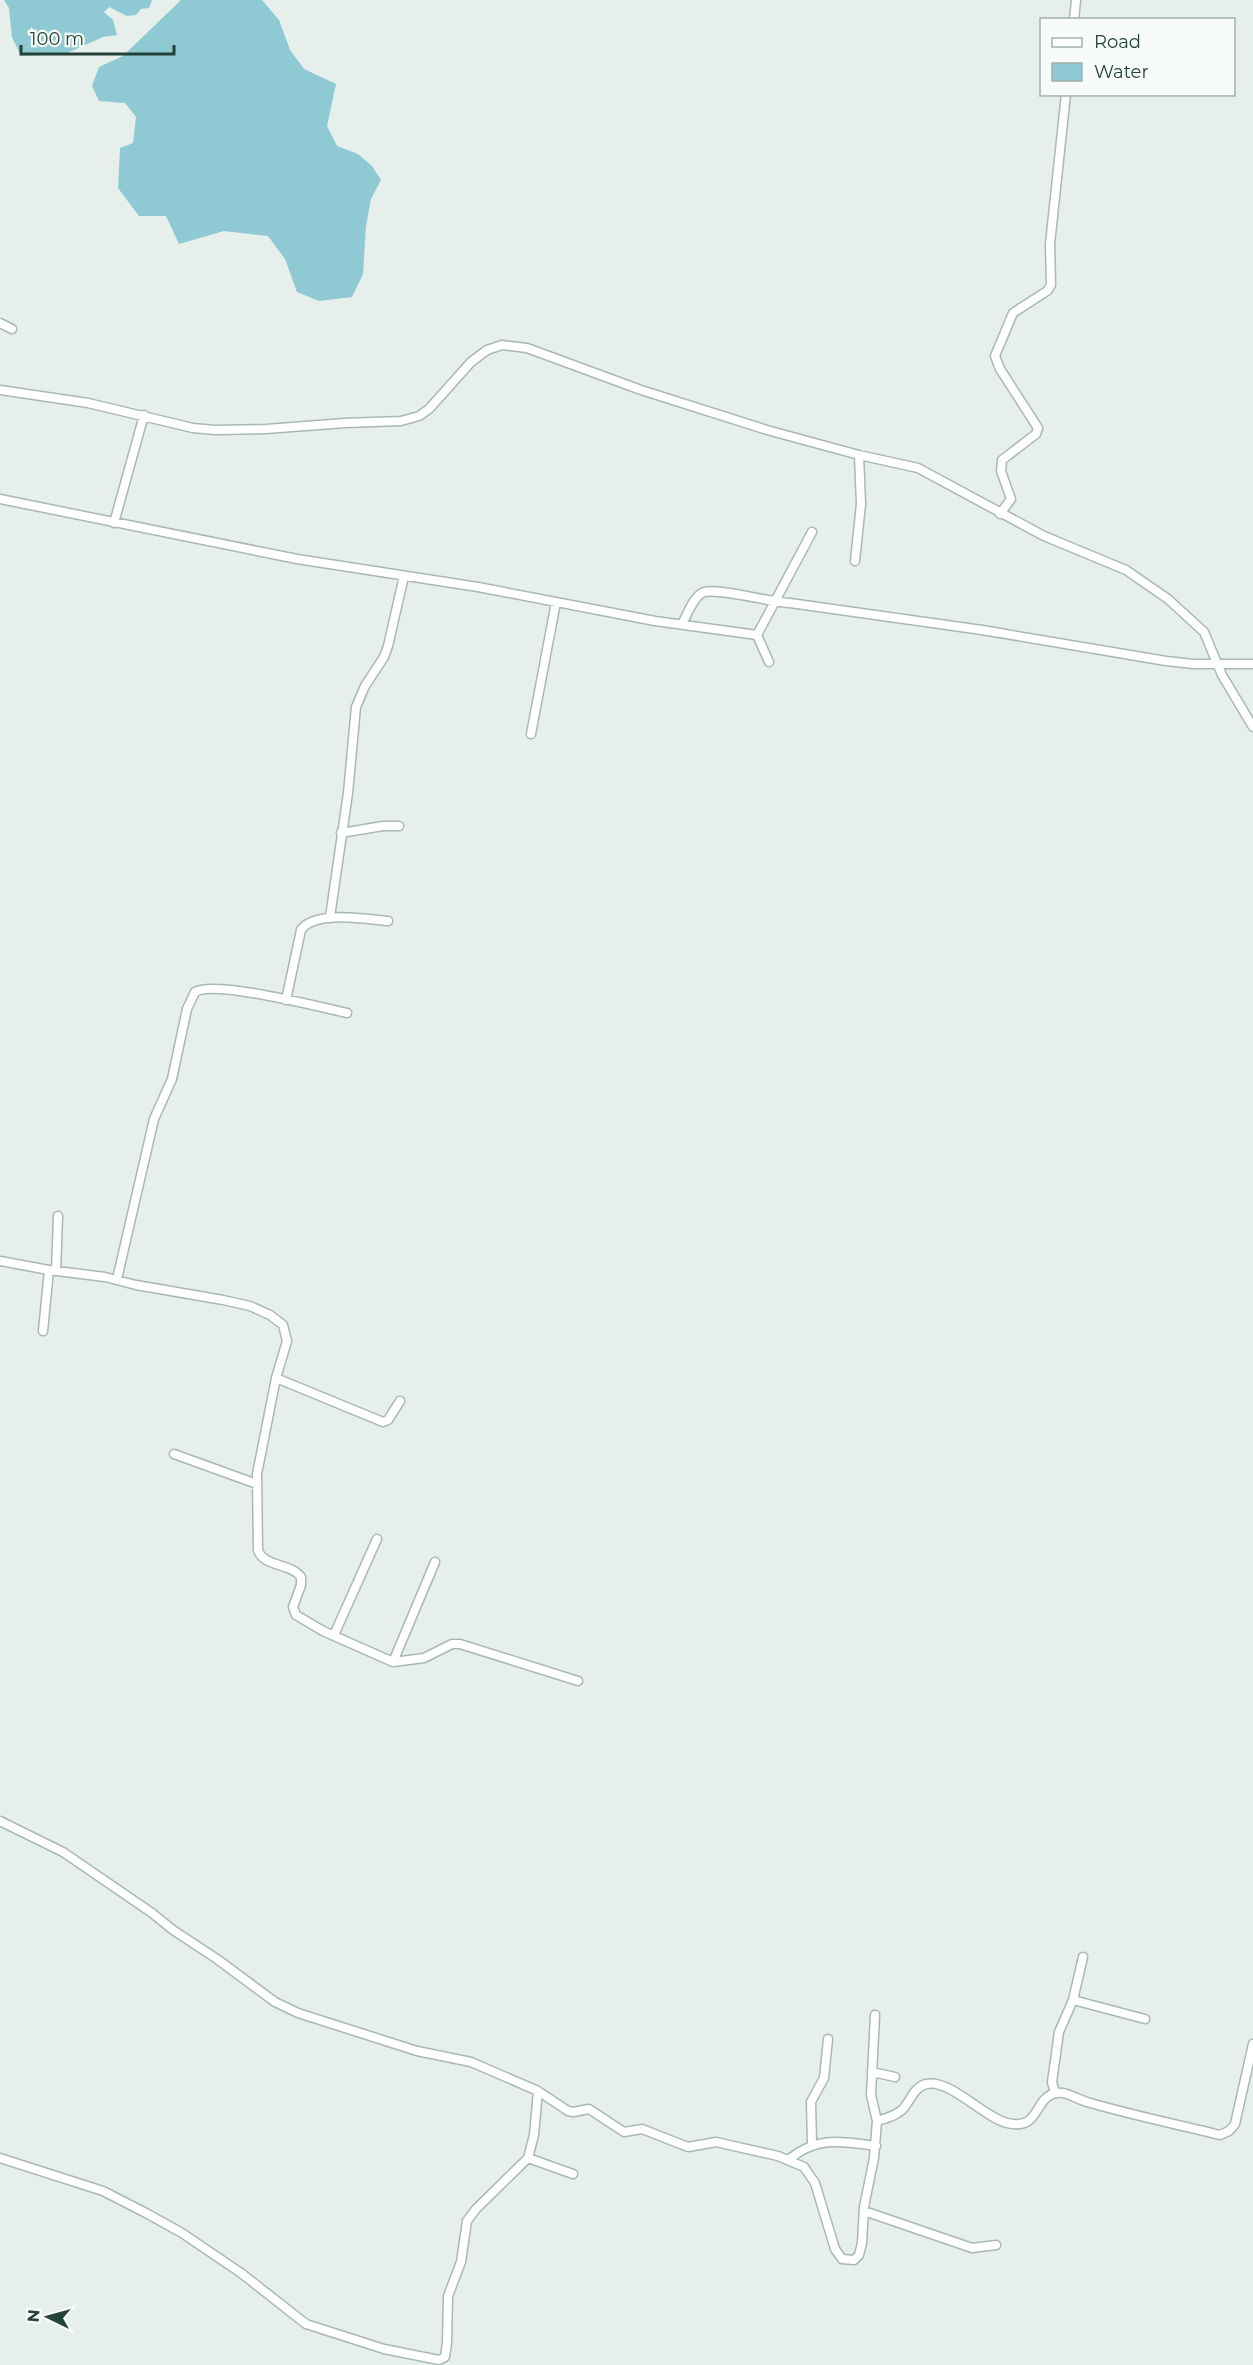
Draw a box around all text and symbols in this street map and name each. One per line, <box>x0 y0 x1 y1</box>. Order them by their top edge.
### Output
scale bar <box>21 18 174 56</box>
legend <box>1040 18 1235 96</box>
text: 100 m <box>30 28 84 50</box>
text: Road <box>1094 31 1141 53</box>
text: Water <box>1094 61 1149 83</box>
north arrow <box>18 2287 78 2347</box>
text: N <box>24 2308 44 2323</box>

